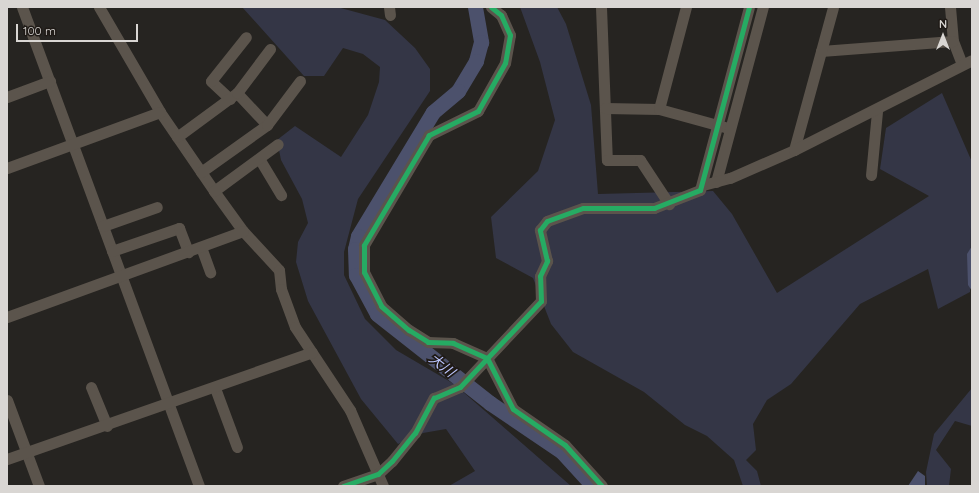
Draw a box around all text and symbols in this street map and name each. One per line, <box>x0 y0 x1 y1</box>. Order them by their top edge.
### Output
scale bar <box>18 16 140 42</box>
north arrow <box>923 16 963 56</box>
text: N <box>939 17 947 31</box>
text: 100 m <box>23 23 56 38</box>
water label: 大川 <box>426 350 458 380</box>

